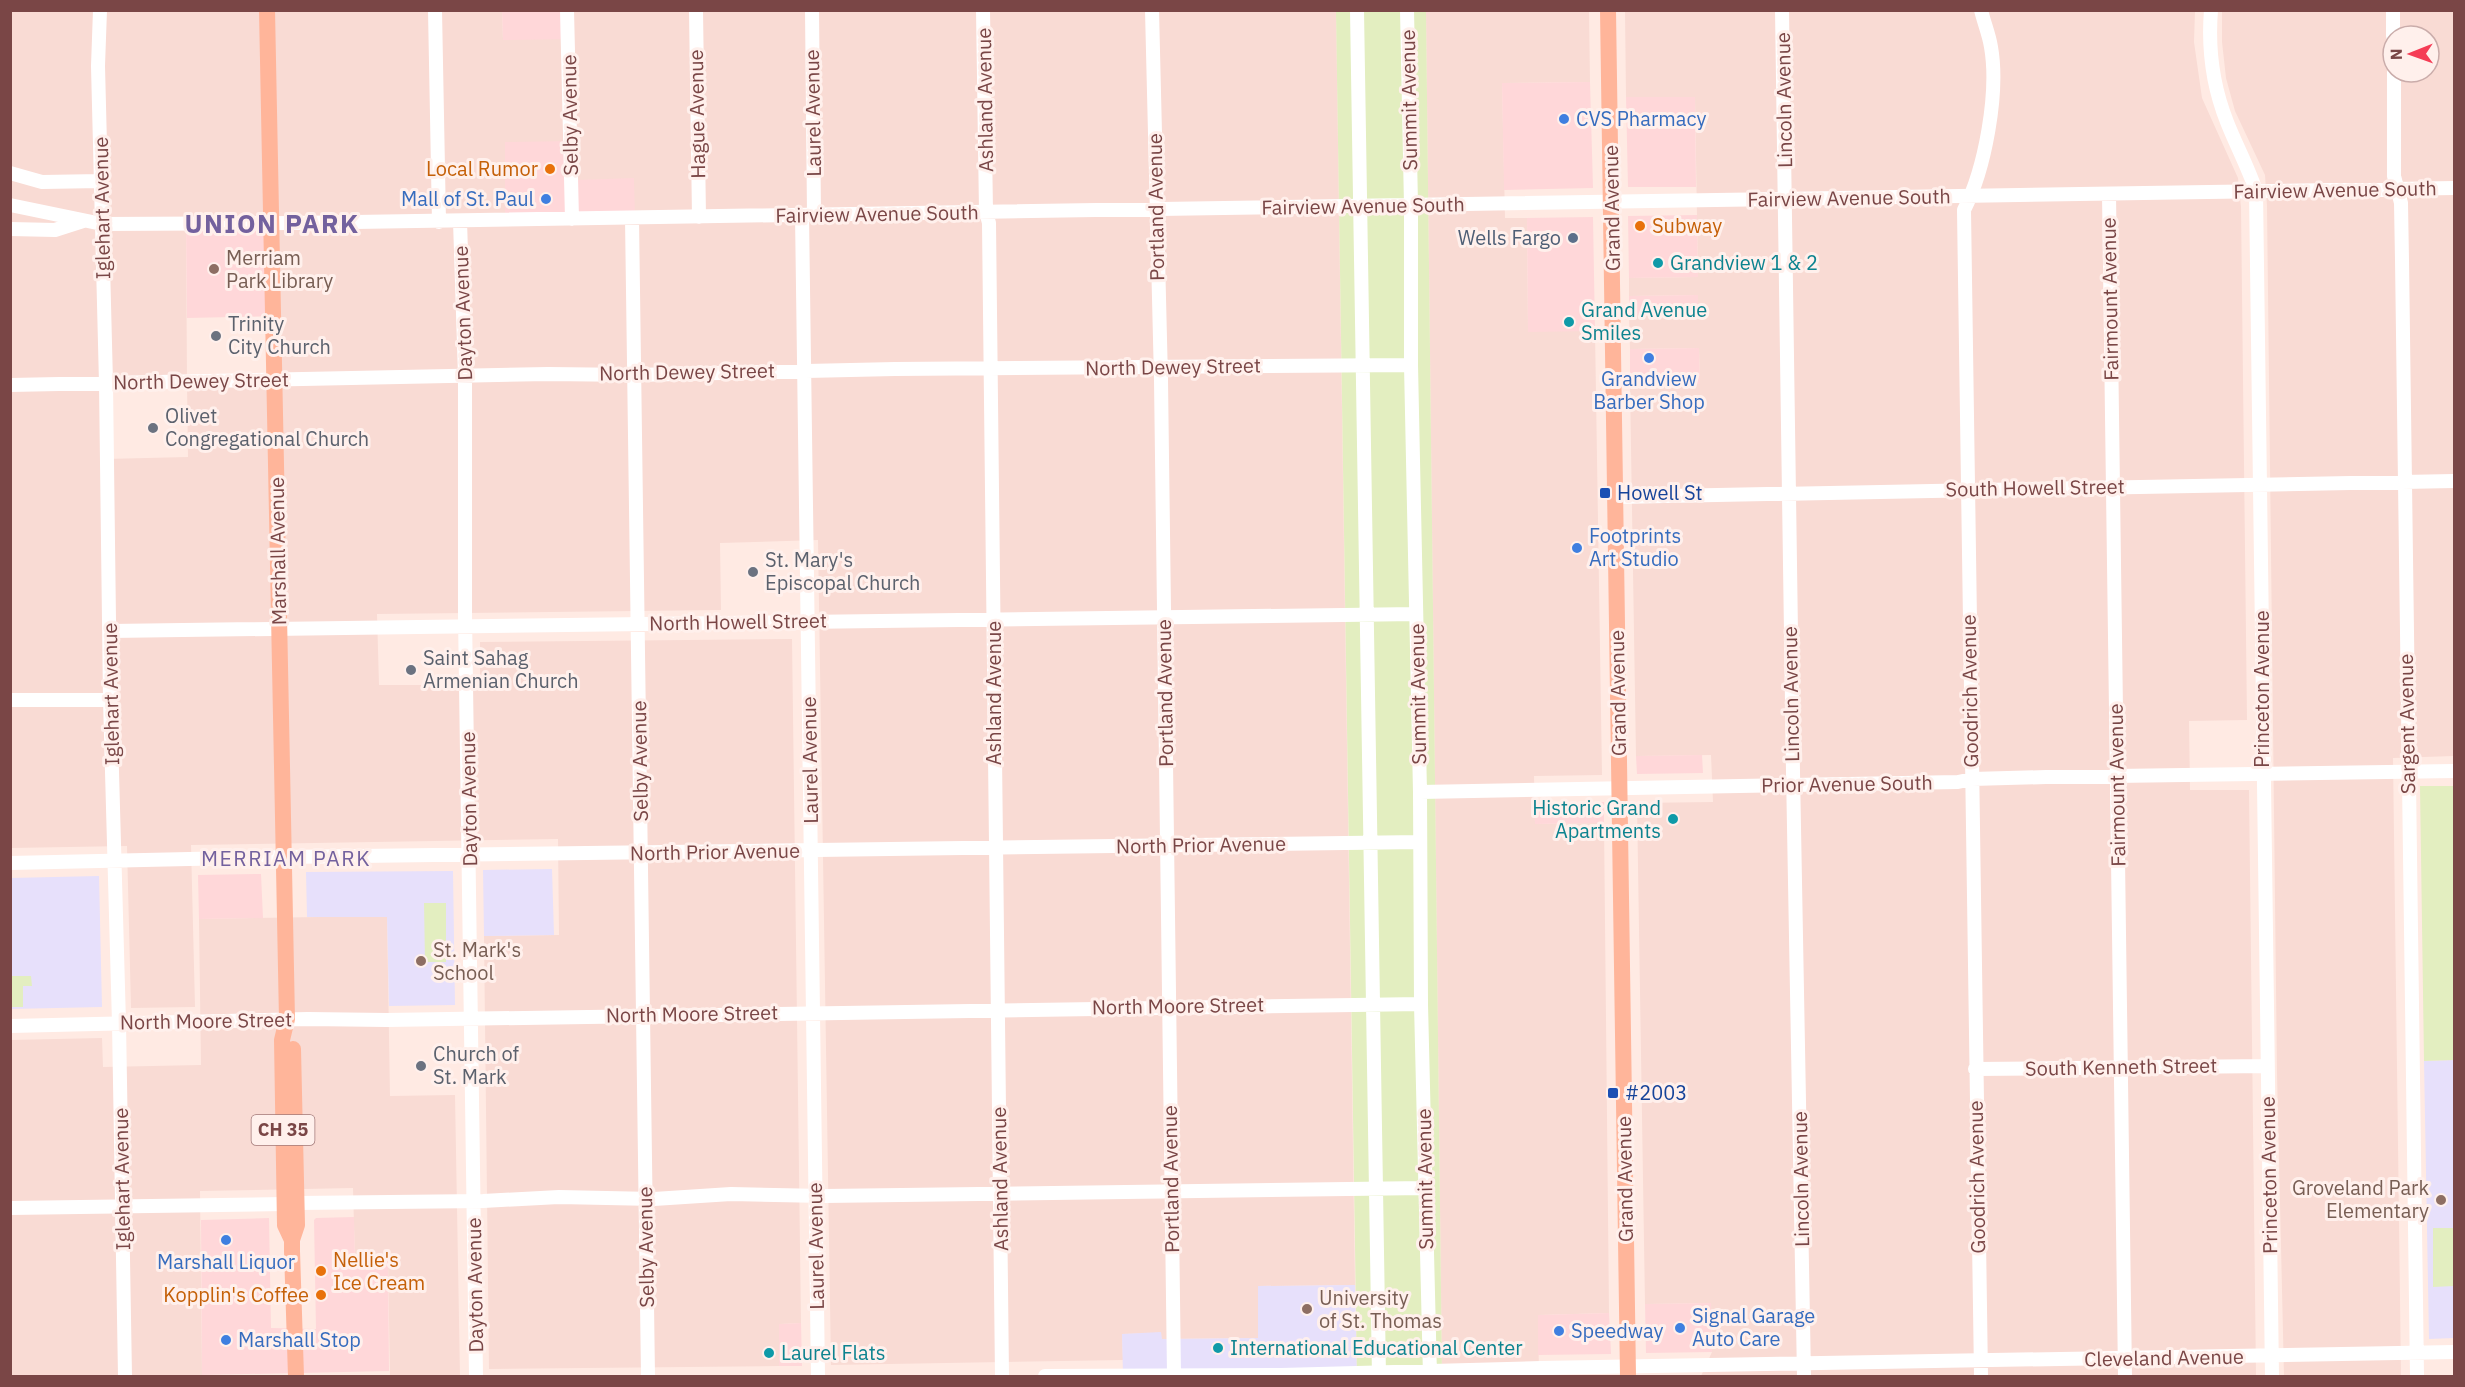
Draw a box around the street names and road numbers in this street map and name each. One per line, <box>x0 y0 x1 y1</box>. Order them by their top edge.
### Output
street label: Ashland Avenue <box>970 28 999 172</box>
street label: Summit Avenue <box>1394 29 1423 171</box>
street label: Lincoln Avenue <box>1769 32 1798 168</box>
street label: Hague Avenue <box>682 49 711 179</box>
street label: Laurel Avenue <box>798 49 827 177</box>
street label: Selby Avenue <box>555 54 584 176</box>
street label: Portland Avenue <box>1141 133 1170 281</box>
street label: Iglehart Avenue <box>87 136 116 280</box>
street label: Grand Avenue <box>1597 145 1626 271</box>
street label: Fairview Avenue South <box>2233 174 2437 205</box>
street label: Fairview Avenue South <box>1747 182 1951 213</box>
street label: Fairview Avenue South <box>1261 190 1465 221</box>
street label: Fairview Avenue South <box>775 198 979 229</box>
street label: Fairmount Avenue <box>2095 217 2124 381</box>
street label: Dayton Avenue <box>447 245 478 381</box>
street label: North Dewey Street <box>1085 351 1261 382</box>
street label: North Dewey Street <box>599 356 775 387</box>
street label: North Dewey Street <box>113 365 289 396</box>
street label: South Howell Street <box>1945 472 2125 503</box>
street label: Marshall Avenue <box>263 477 292 625</box>
street label: North Howell Street <box>649 606 827 637</box>
street label: Princeton Avenue <box>2248 610 2275 768</box>
street label: Goodrich Avenue <box>1955 614 1984 768</box>
street label: Portland Avenue <box>1150 619 1179 767</box>
street label: Ashland Avenue <box>980 621 1007 765</box>
street label: Iglehart Avenue <box>96 622 125 766</box>
street label: Summit Avenue <box>1403 623 1432 765</box>
street label: Lincoln Avenue <box>1776 626 1805 762</box>
street label: Grand Avenue <box>1603 630 1632 756</box>
street label: Sargent Avenue <box>2392 654 2421 794</box>
street label: Laurel Avenue <box>795 696 824 824</box>
street label: Selby Avenue <box>625 700 654 822</box>
street label: Fairmount Avenue <box>2102 703 2131 867</box>
street label: Dayton Avenue <box>454 731 483 867</box>
street label: Prior Avenue South <box>1761 769 1933 798</box>
street label: North Prior Avenue <box>1116 830 1286 859</box>
street label: North Prior Avenue <box>630 837 800 866</box>
street label: North Moore Street <box>1092 990 1264 1021</box>
street label: North Moore Street <box>606 998 778 1029</box>
street label: North Moore Street <box>120 1005 292 1036</box>
street label: South Kenneth Street <box>2025 1051 2217 1082</box>
street label: Princeton Avenue <box>2254 1096 2283 1254</box>
street label: Goodrich Avenue <box>1962 1100 1991 1254</box>
street label: Portland Avenue <box>1156 1105 1185 1253</box>
street label: Iglehart Avenue <box>107 1107 136 1251</box>
street label: Ashland Avenue <box>985 1107 1014 1251</box>
street label: Summit Avenue <box>1410 1108 1439 1250</box>
street label: Lincoln Avenue <box>1786 1111 1815 1247</box>
road number: CH 35 <box>252 1115 314 1145</box>
street label: Grand Avenue <box>1610 1116 1639 1242</box>
street label: Laurel Avenue <box>801 1182 830 1310</box>
street label: Selby Avenue <box>631 1186 660 1308</box>
street label: Dayton Avenue <box>460 1217 489 1353</box>
street label: Cleveland Avenue <box>2084 1343 2244 1372</box>

